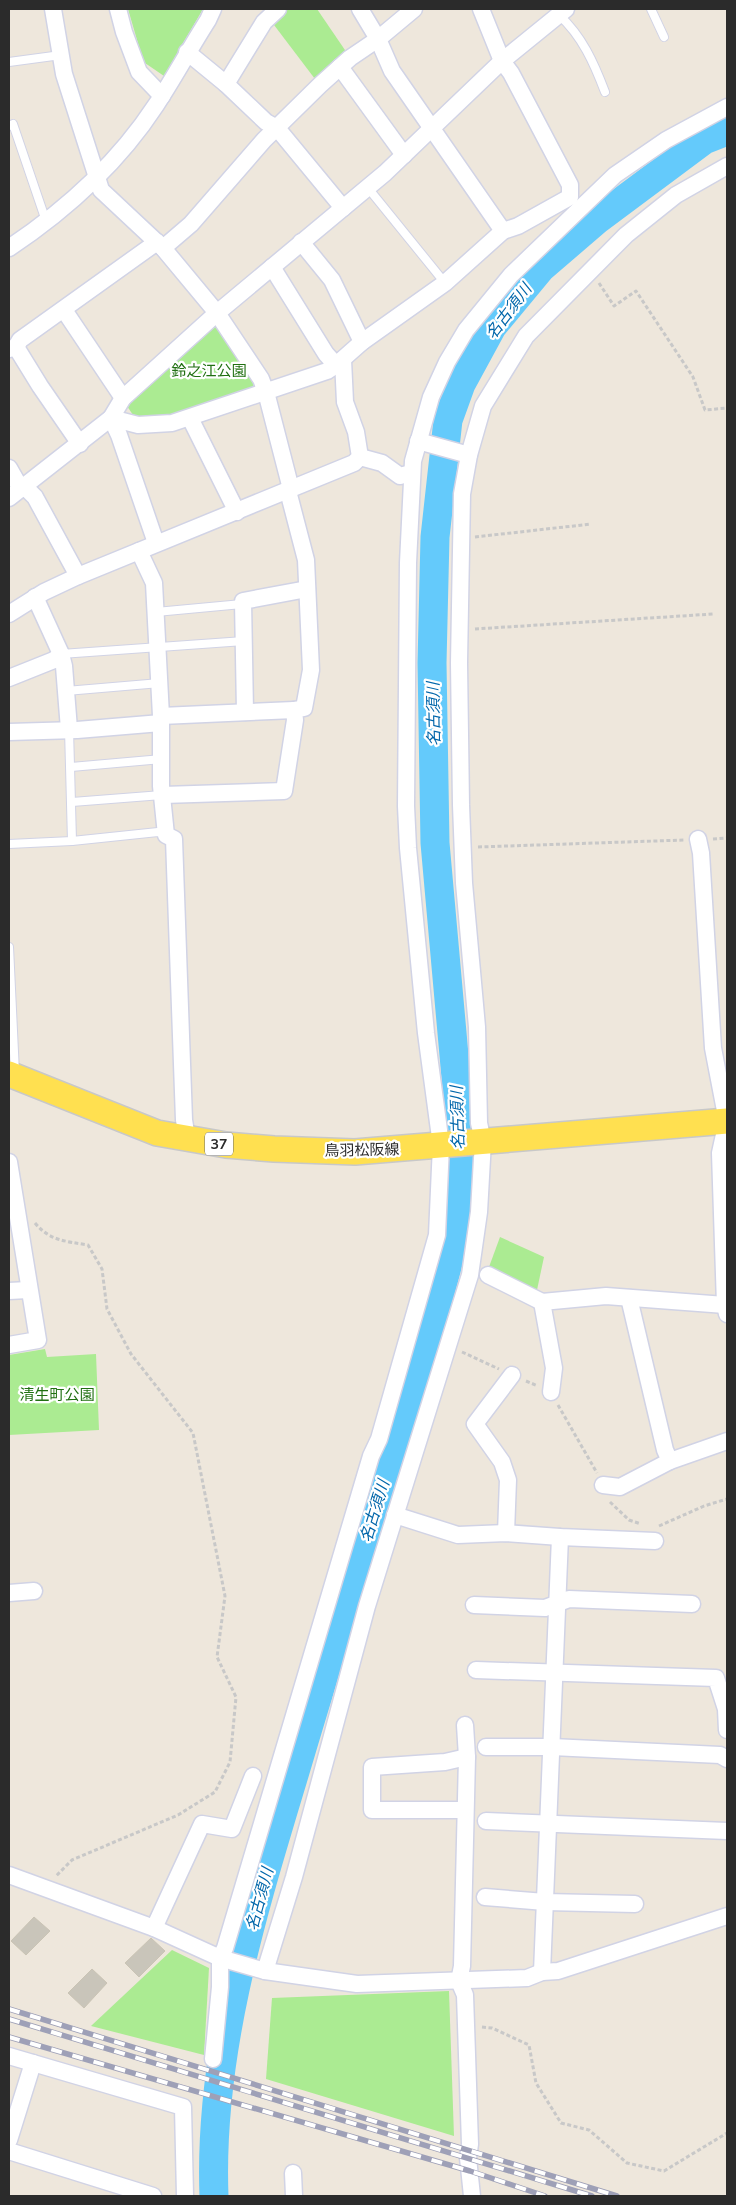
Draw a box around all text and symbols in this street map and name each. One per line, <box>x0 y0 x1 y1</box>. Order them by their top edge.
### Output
water label: 名古須川 <box>481 278 536 343</box>
park label: 鈴之江公園 <box>171 361 247 380</box>
water label: 名古須川 <box>422 680 444 746</box>
water label: 名古須川 <box>446 1084 468 1150</box>
road number: 37 <box>205 1132 233 1156</box>
street label: 鳥羽松阪線 <box>324 1139 400 1160</box>
park label: 清生町公園 <box>19 1385 95 1404</box>
water label: 名古須川 <box>355 1476 394 1545</box>
water label: 名古須川 <box>241 1864 277 1933</box>

